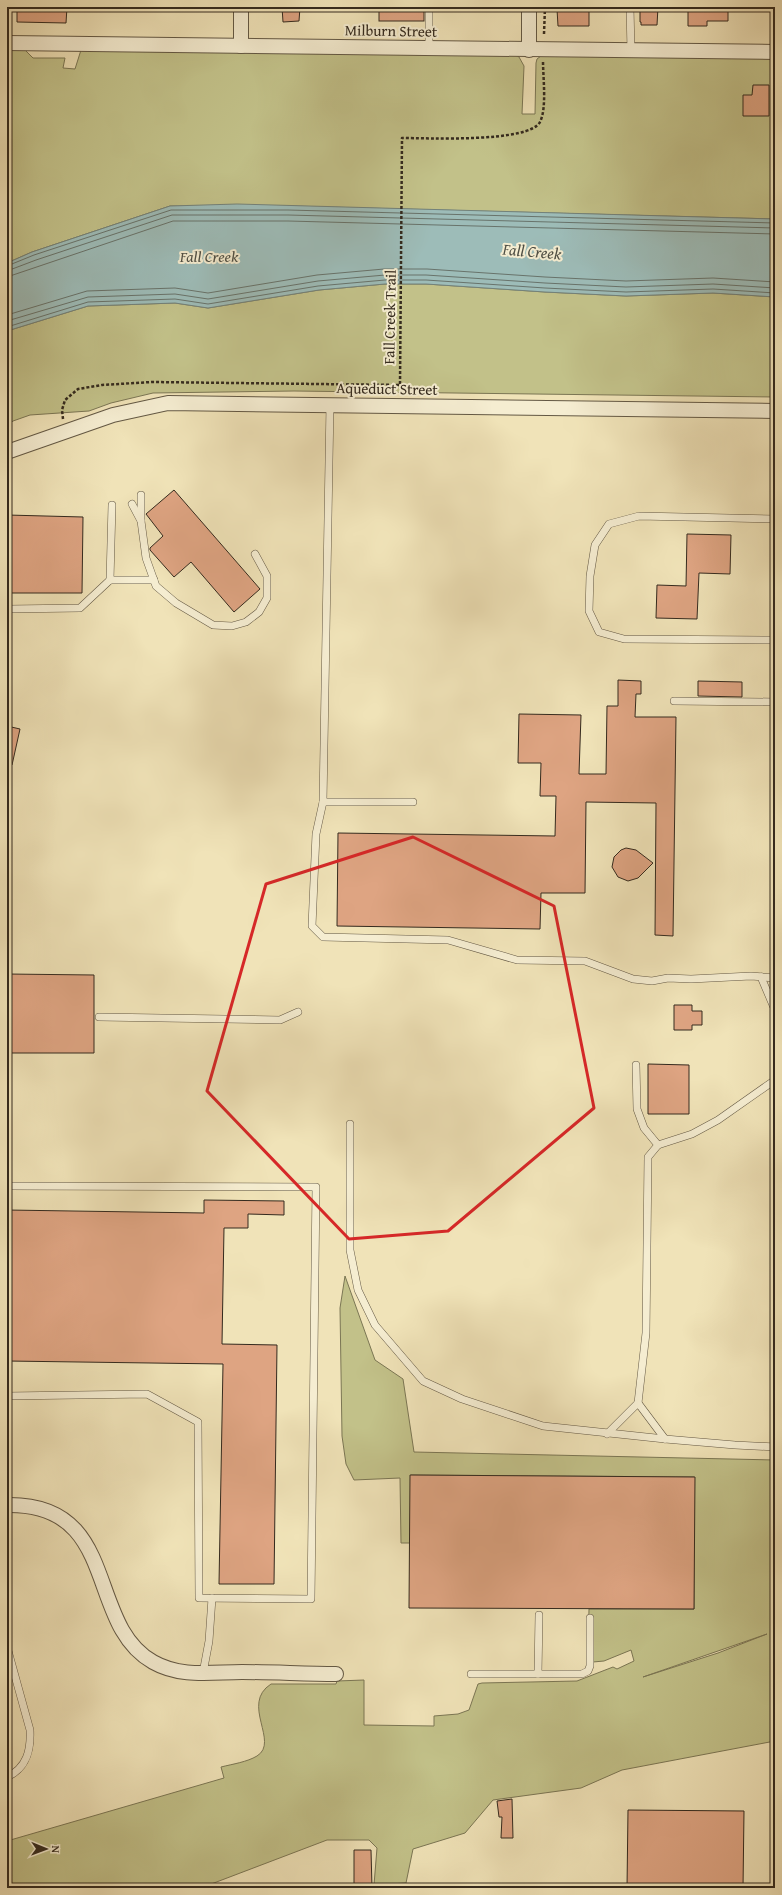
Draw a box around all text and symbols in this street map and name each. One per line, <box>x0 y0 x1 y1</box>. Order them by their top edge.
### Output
street label: Milburn Street <box>345 19 438 42</box>
water label: Fall Creek <box>501 236 563 266</box>
water label: Fall Creek <box>179 244 239 268</box>
street label: Fall Creek Trail <box>378 270 401 364</box>
street label: Aqueduct Street <box>336 377 439 400</box>
north arrow <box>26 1829 66 1869</box>
text: N <box>48 1845 64 1854</box>

